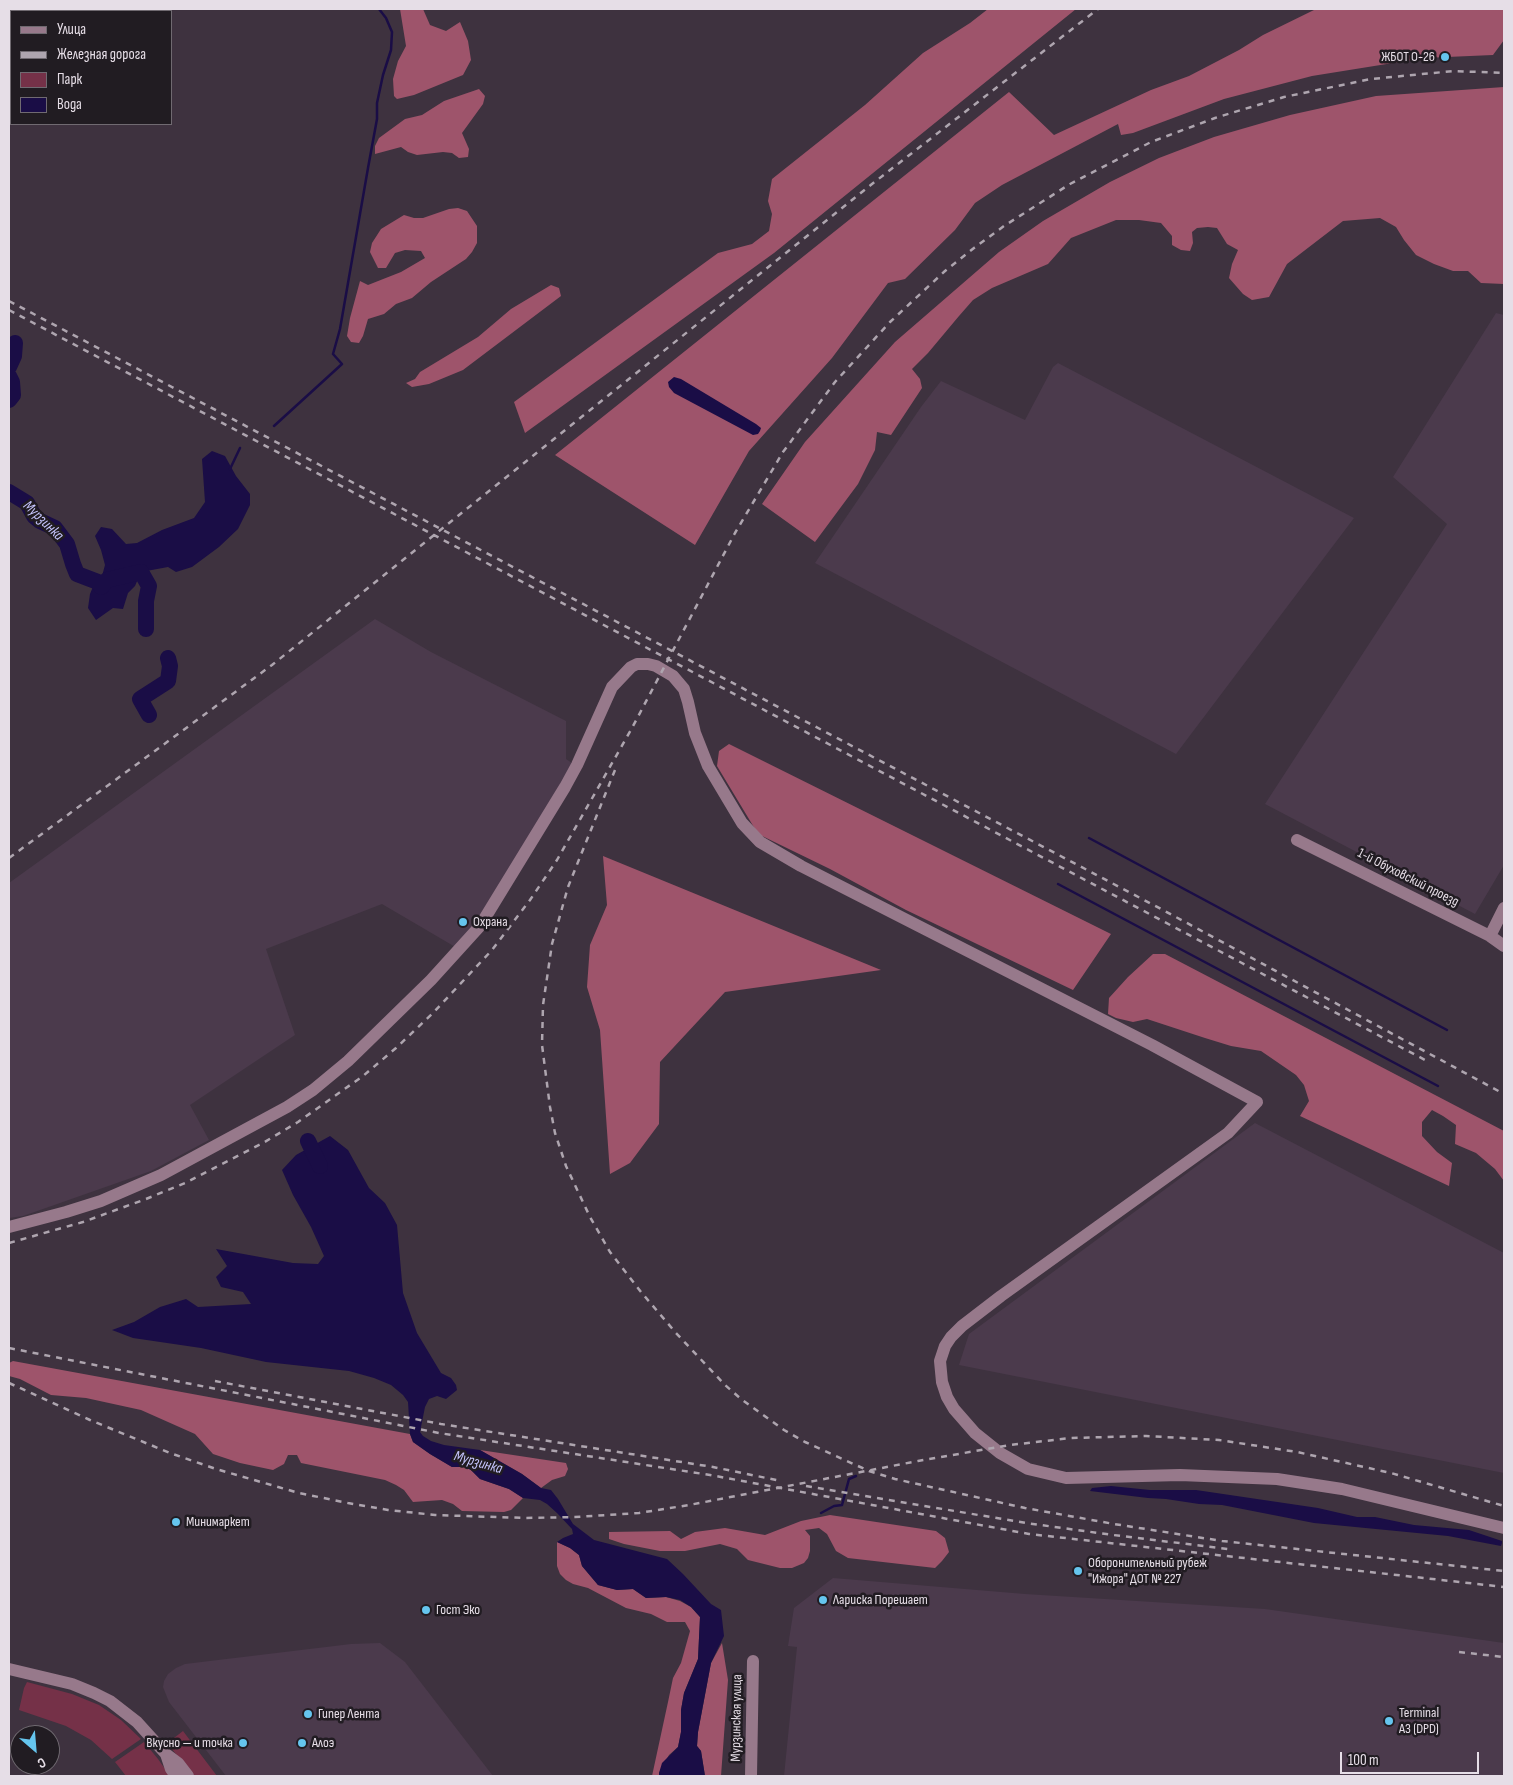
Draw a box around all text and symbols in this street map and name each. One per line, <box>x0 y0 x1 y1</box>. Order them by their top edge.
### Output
legend <box>10 10 172 125</box>
text: Улица <box>57 20 86 39</box>
text: Железная дорога <box>57 45 146 64</box>
place label: ЖБОТ О-26 <box>1381 49 1435 65</box>
marker: ЖБОТ О-26 <box>1439 51 1451 63</box>
text: Парк <box>57 70 82 89</box>
text: Вода <box>57 95 82 114</box>
water label: Мурзинка <box>19 497 67 545</box>
street label: 1-й Обуховский проезд <box>1354 845 1462 911</box>
place label: Охрана <box>473 914 508 930</box>
marker: Охрана <box>457 916 469 928</box>
water label: Мурзинка <box>452 1448 504 1478</box>
place label: Минимаркет <box>186 1514 250 1530</box>
marker: Минимаркет <box>170 1516 182 1528</box>
place label: Оборонительный рубеж "Ижора" ДОТ № 227 <box>1088 1555 1207 1588</box>
marker: Оборонительный рубеж "Ижора" ДОТ № 227 <box>1072 1565 1084 1577</box>
place label: Лариска Порешает <box>833 1592 928 1608</box>
marker: Лариска Порешает <box>817 1594 829 1606</box>
place label: Гост Эко <box>436 1602 480 1618</box>
marker: Гост Эко <box>420 1604 432 1616</box>
street label: Мурзинская улица <box>728 1674 746 1762</box>
place label: Terminal A3 (DPD) <box>1399 1705 1439 1738</box>
place label: Гипер Лента <box>318 1706 380 1722</box>
marker: Гипер Лента <box>302 1708 314 1720</box>
marker: Terminal A3 (DPD) <box>1383 1715 1395 1727</box>
north arrow <box>10 1725 60 1775</box>
place label: Вкусно — и точка <box>146 1735 233 1751</box>
place label: Алоэ <box>312 1735 334 1751</box>
marker: Вкусно — и точка <box>237 1737 249 1749</box>
marker: Алоэ <box>296 1737 308 1749</box>
scale bar <box>1343 1742 1482 1774</box>
text: 100 m <box>1348 1751 1379 1770</box>
text: С <box>35 1754 49 1772</box>

